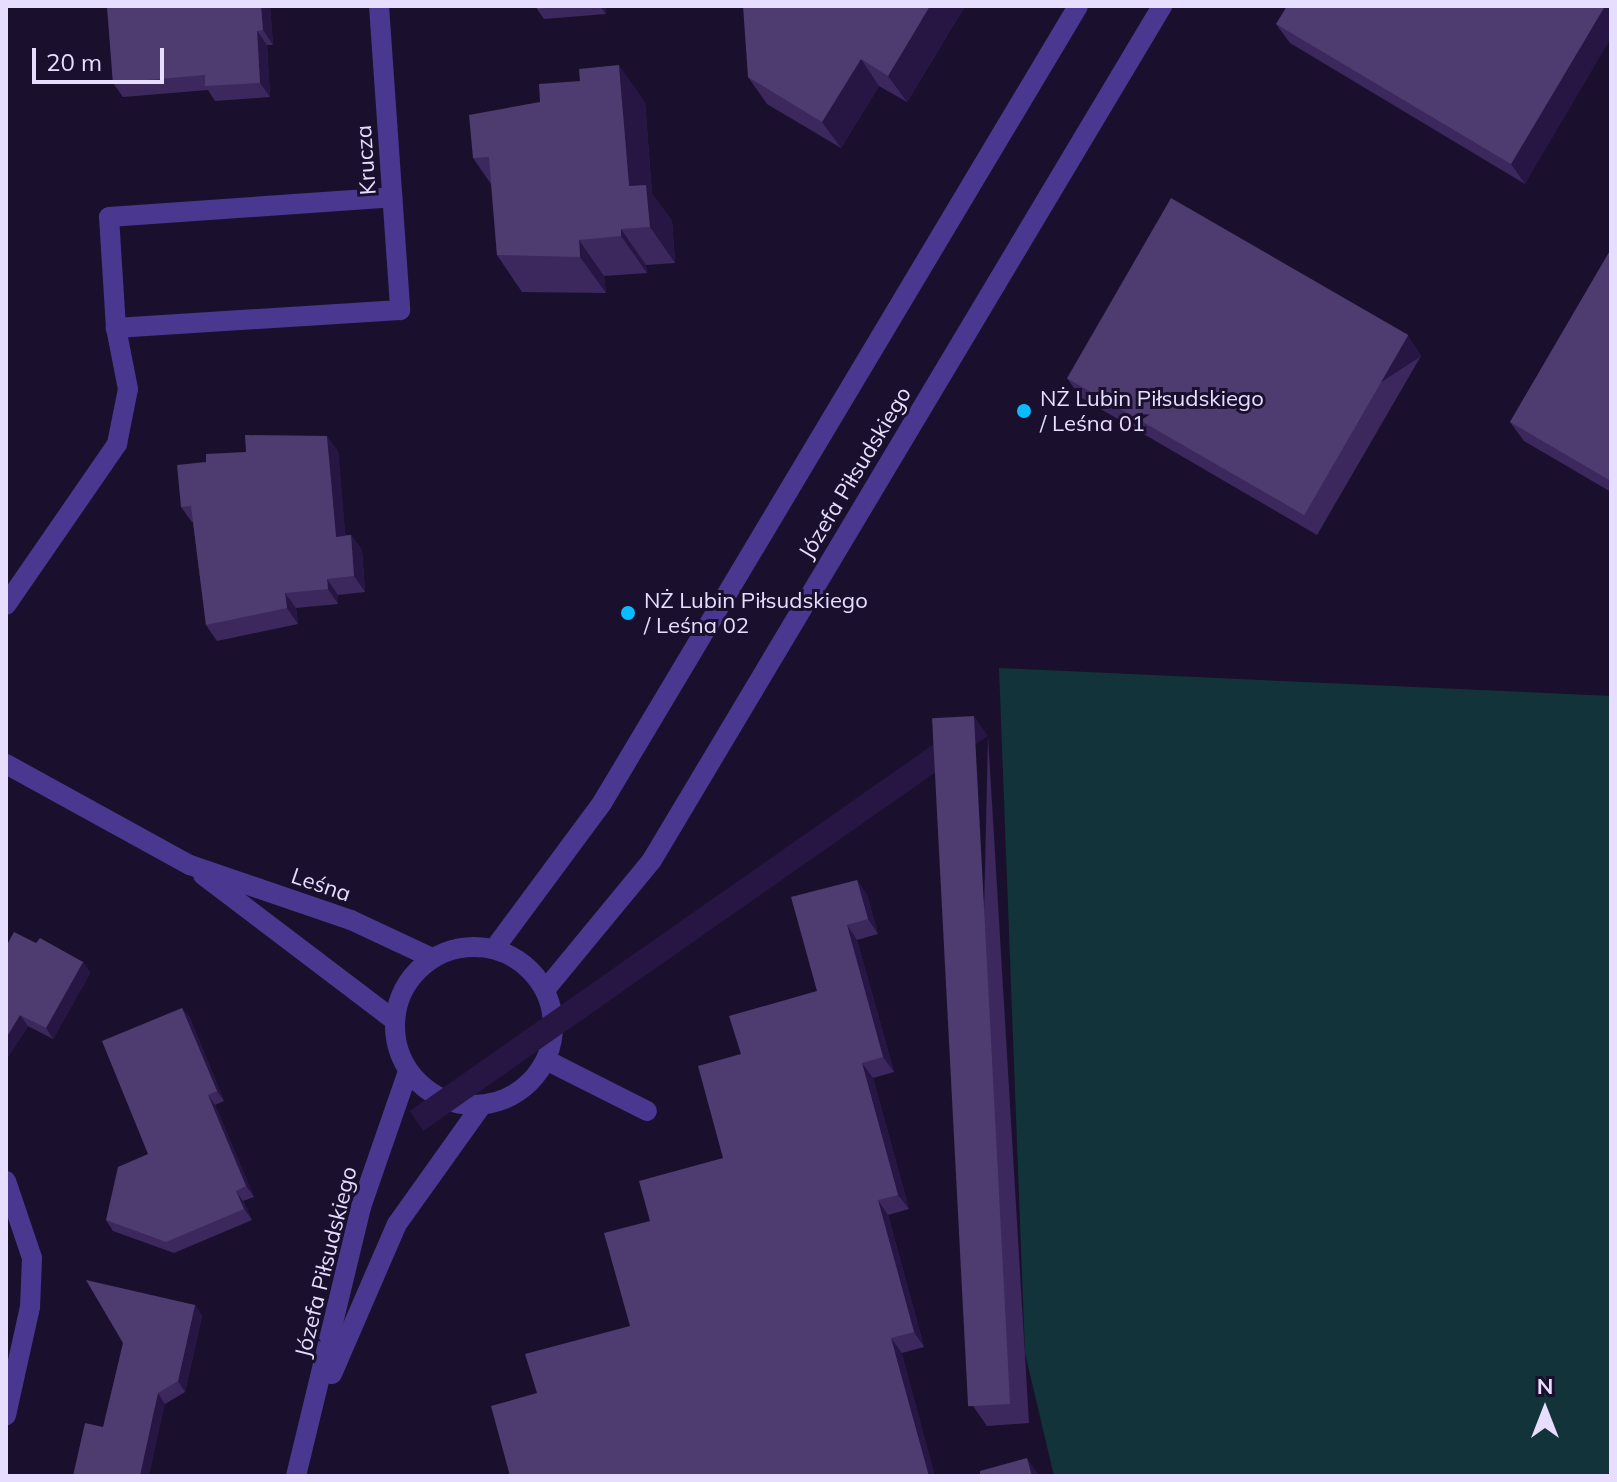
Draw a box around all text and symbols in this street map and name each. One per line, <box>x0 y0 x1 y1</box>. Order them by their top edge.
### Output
scale bar <box>36 32 168 82</box>
text: 20 m <box>46 47 102 77</box>
street label: Krucza <box>350 124 382 196</box>
street label: Józefa Piłsudskiego <box>793 382 917 564</box>
place label: NŻ Lubin Piłsudskiego / Leśna 01 <box>1040 385 1264 436</box>
marker: NŻ Lubin Piłsudskiego / Leśna 01 <box>1015 402 1033 420</box>
place label: NŻ Lubin Piłsudskiego / Leśna 02 <box>644 587 868 638</box>
marker: NŻ Lubin Piłsudskiego / Leśna 02 <box>619 604 637 622</box>
street label: Leśna <box>288 863 354 907</box>
street label: Józefa Piłsudskiego <box>289 1164 363 1360</box>
north arrow <box>1505 1370 1585 1450</box>
text: N <box>1537 1372 1553 1400</box>

